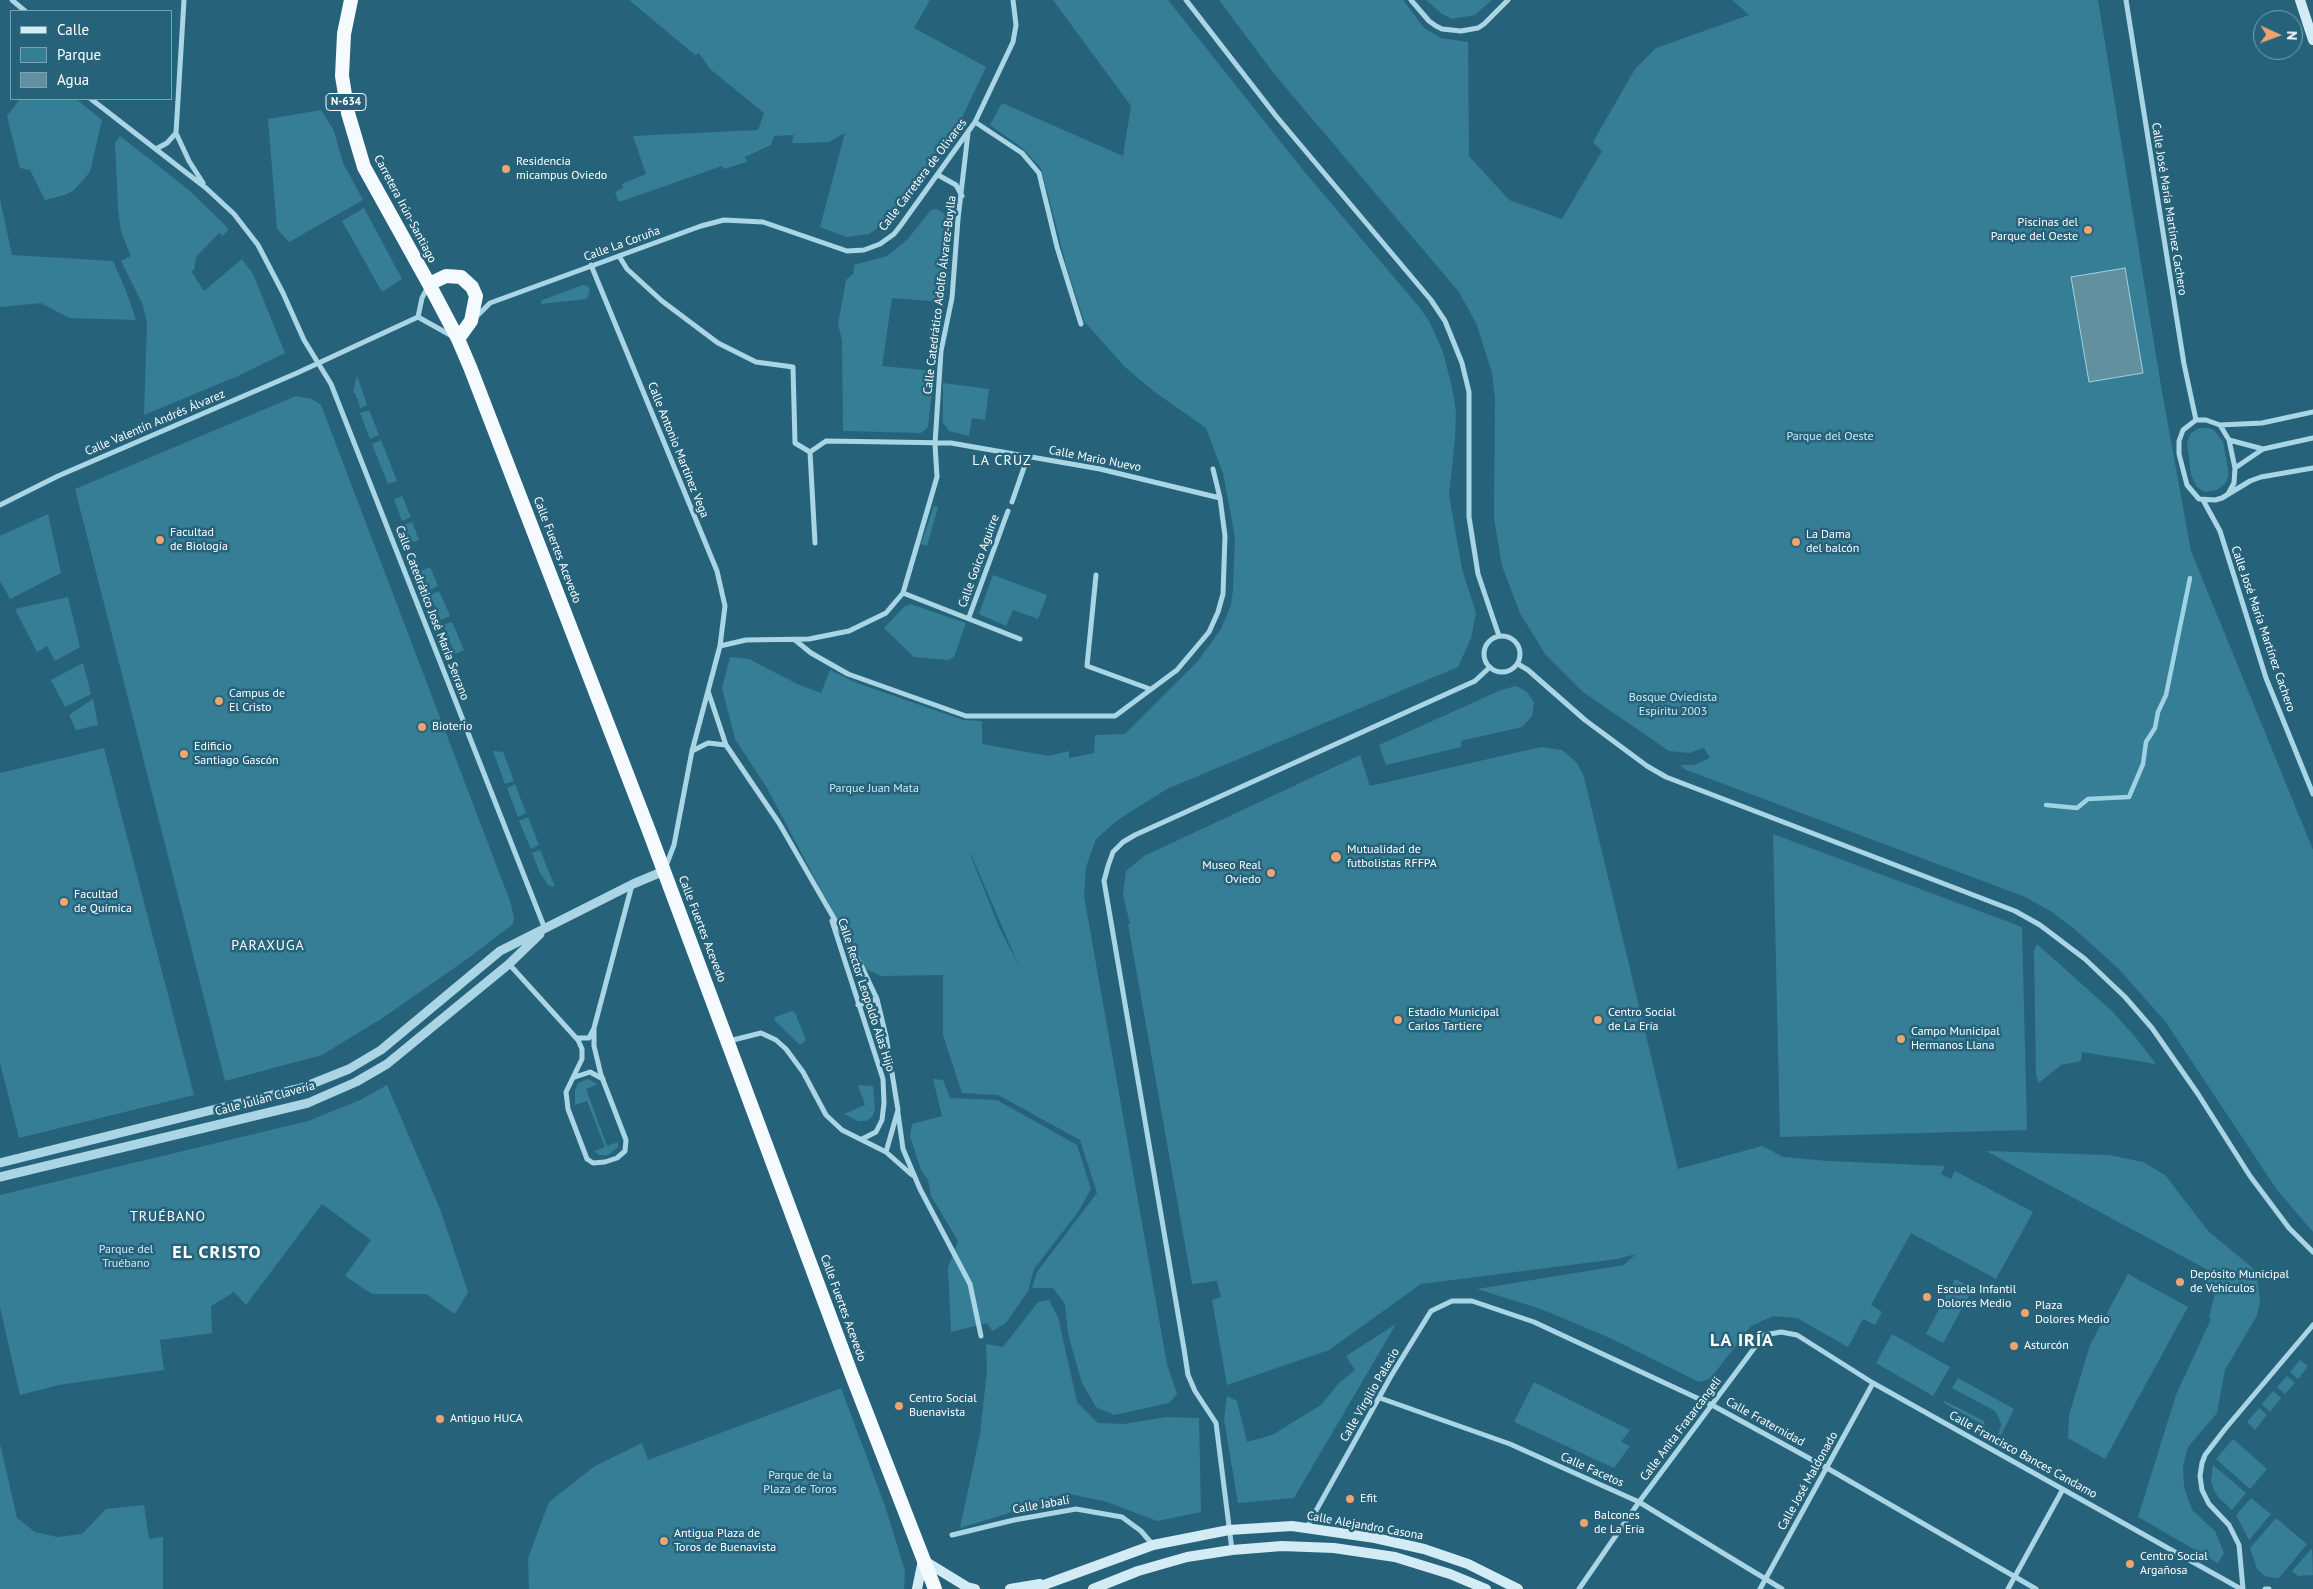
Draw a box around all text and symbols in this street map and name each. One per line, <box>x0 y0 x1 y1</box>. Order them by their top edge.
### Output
legend <box>10 10 172 100</box>
north arrow <box>2253 10 2303 60</box>
text: Calle <box>57 20 89 39</box>
text: N <box>2283 31 2301 40</box>
text: Parque <box>57 45 101 64</box>
text: Agua <box>57 70 89 89</box>
road number: N-634 <box>326 94 366 110</box>
street label: Calle Carretera de Olivares <box>876 116 970 234</box>
street label: Calle José María Martínez Cachero <box>2148 122 2190 296</box>
street label: Carretera Irún-Santiago <box>370 153 440 265</box>
place label: Residencia micampus Oviedo <box>516 155 607 183</box>
marker: Residencia micampus Oviedo <box>500 163 512 175</box>
street label: Calle Catedrático Adolfo Álvarez-Buylla <box>921 195 959 395</box>
place label: Piscinas del Parque del Oeste <box>1991 216 2078 244</box>
street label: Calle La Coruña <box>582 224 662 264</box>
marker: Piscinas del Parque del Oeste <box>2082 224 2094 236</box>
street label: Calle Antonio Martínez Vega <box>644 380 712 520</box>
street label: Calle Valentín Andrés Álvarez <box>83 387 227 459</box>
park label: Parque del Oeste <box>1786 430 1874 444</box>
street label: Calle Mario Nuevo <box>1048 443 1142 475</box>
district label: LA CRUZ <box>971 453 1033 469</box>
street label: Calle Fuertes Acevedo <box>530 495 584 605</box>
street label: Calle Goico Aguirre <box>955 513 1003 609</box>
street label: Calle Catedrático José María Serrano <box>392 524 472 702</box>
place label: Facultad de Biología <box>170 526 228 554</box>
place label: La Dama del balcón <box>1806 528 1859 556</box>
marker: Facultad de Biología <box>154 534 166 546</box>
marker: La Dama del balcón <box>1790 536 1802 548</box>
street label: Calle José María Martínez Cachero <box>2228 544 2298 714</box>
place label: Campus de El Cristo <box>229 687 285 715</box>
park label: Bosque Oviedista Espíritu 2003 <box>1629 691 1717 719</box>
marker: Campus de El Cristo <box>213 695 225 707</box>
place label: Bioterio <box>432 720 472 734</box>
marker: Bioterio <box>416 721 428 733</box>
place label: Edificio Santiago Gascón <box>194 740 279 768</box>
marker: Edificio Santiago Gascón <box>178 748 190 760</box>
park label: Parque Juan Mata <box>829 782 919 796</box>
place label: Mutualidad de futbolistas RFFPA <box>1347 843 1437 871</box>
marker: Mutualidad de futbolistas RFFPA <box>1329 850 1343 864</box>
place label: Museo Real Oviedo <box>1202 859 1261 887</box>
marker: Museo Real Oviedo <box>1265 867 1277 879</box>
street label: Calle Fuertes Acevedo <box>675 874 729 984</box>
place label: Facultad de Química <box>74 888 132 916</box>
marker: Facultad de Química <box>58 896 70 908</box>
street label: Calle Rector Leopoldo Alas Hijo <box>834 916 898 1074</box>
district label: PARAXUGA <box>230 938 306 954</box>
place label: Estadio Municipal Carlos Tartiere <box>1408 1006 1499 1034</box>
place label: Centro Social de La Ería <box>1608 1006 1676 1034</box>
marker: Estadio Municipal Carlos Tartiere <box>1392 1014 1404 1026</box>
marker: Centro Social de La Ería <box>1592 1014 1604 1026</box>
place label: Campo Municipal Hermanos Llana <box>1911 1025 2000 1053</box>
marker: Campo Municipal Hermanos Llana <box>1895 1033 1907 1045</box>
street label: Calle Julián Clavería <box>214 1079 316 1119</box>
district label: TRUÉBANO <box>129 1209 207 1225</box>
district label: EL CRISTO <box>171 1242 263 1264</box>
park label: Parque del Truébano <box>99 1243 153 1271</box>
street label: Calle Fuertes Acevedo <box>817 1253 869 1363</box>
place label: Depósito Municipal de Vehículos <box>2190 1268 2289 1296</box>
marker: Depósito Municipal de Vehículos <box>2174 1276 2186 1288</box>
place label: Escuela Infantil Dolores Medio <box>1937 1283 2016 1311</box>
marker: Escuela Infantil Dolores Medio <box>1921 1291 1933 1303</box>
place label: Plaza Dolores Medio <box>2035 1299 2109 1327</box>
marker: Plaza Dolores Medio <box>2019 1307 2031 1319</box>
district label: LA IRÍA <box>1709 1330 1775 1352</box>
place label: Asturcón <box>2024 1339 2069 1353</box>
marker: Asturcón <box>2008 1340 2020 1352</box>
street label: Calle Virgilio Palacio <box>1337 1346 1403 1444</box>
street label: Calle Anita Fratarcangeli <box>1637 1374 1725 1484</box>
place label: Centro Social Buenavista <box>909 1392 977 1420</box>
street label: Calle Fraternidad <box>1723 1394 1807 1450</box>
marker: Centro Social Buenavista <box>893 1400 905 1412</box>
street label: Calle Francisco Bances Candamo <box>1947 1408 2099 1502</box>
place label: Antiguo HUCA <box>450 1412 523 1426</box>
marker: Antiguo HUCA <box>434 1413 446 1425</box>
street label: Calle José Maldonado <box>1775 1429 1841 1533</box>
street label: Calle Facetos <box>1558 1450 1626 1490</box>
park label: Parque de la Plaza de Toros <box>763 1469 837 1497</box>
place label: Efit <box>1360 1492 1377 1506</box>
street label: Calle Jabalí <box>1011 1493 1071 1517</box>
marker: Efit <box>1344 1493 1356 1505</box>
street label: Calle Alejandro Casona <box>1306 1509 1424 1543</box>
place label: Balcones de La Ería <box>1594 1509 1645 1537</box>
marker: Balcones de La Ería <box>1578 1517 1590 1529</box>
place label: Antigua Plaza de Toros de Buenavista <box>674 1527 776 1555</box>
marker: Antigua Plaza de Toros de Buenavista <box>658 1535 670 1547</box>
place label: Centro Social Argañosa <box>2140 1550 2208 1578</box>
marker: Centro Social Argañosa <box>2124 1558 2136 1570</box>

